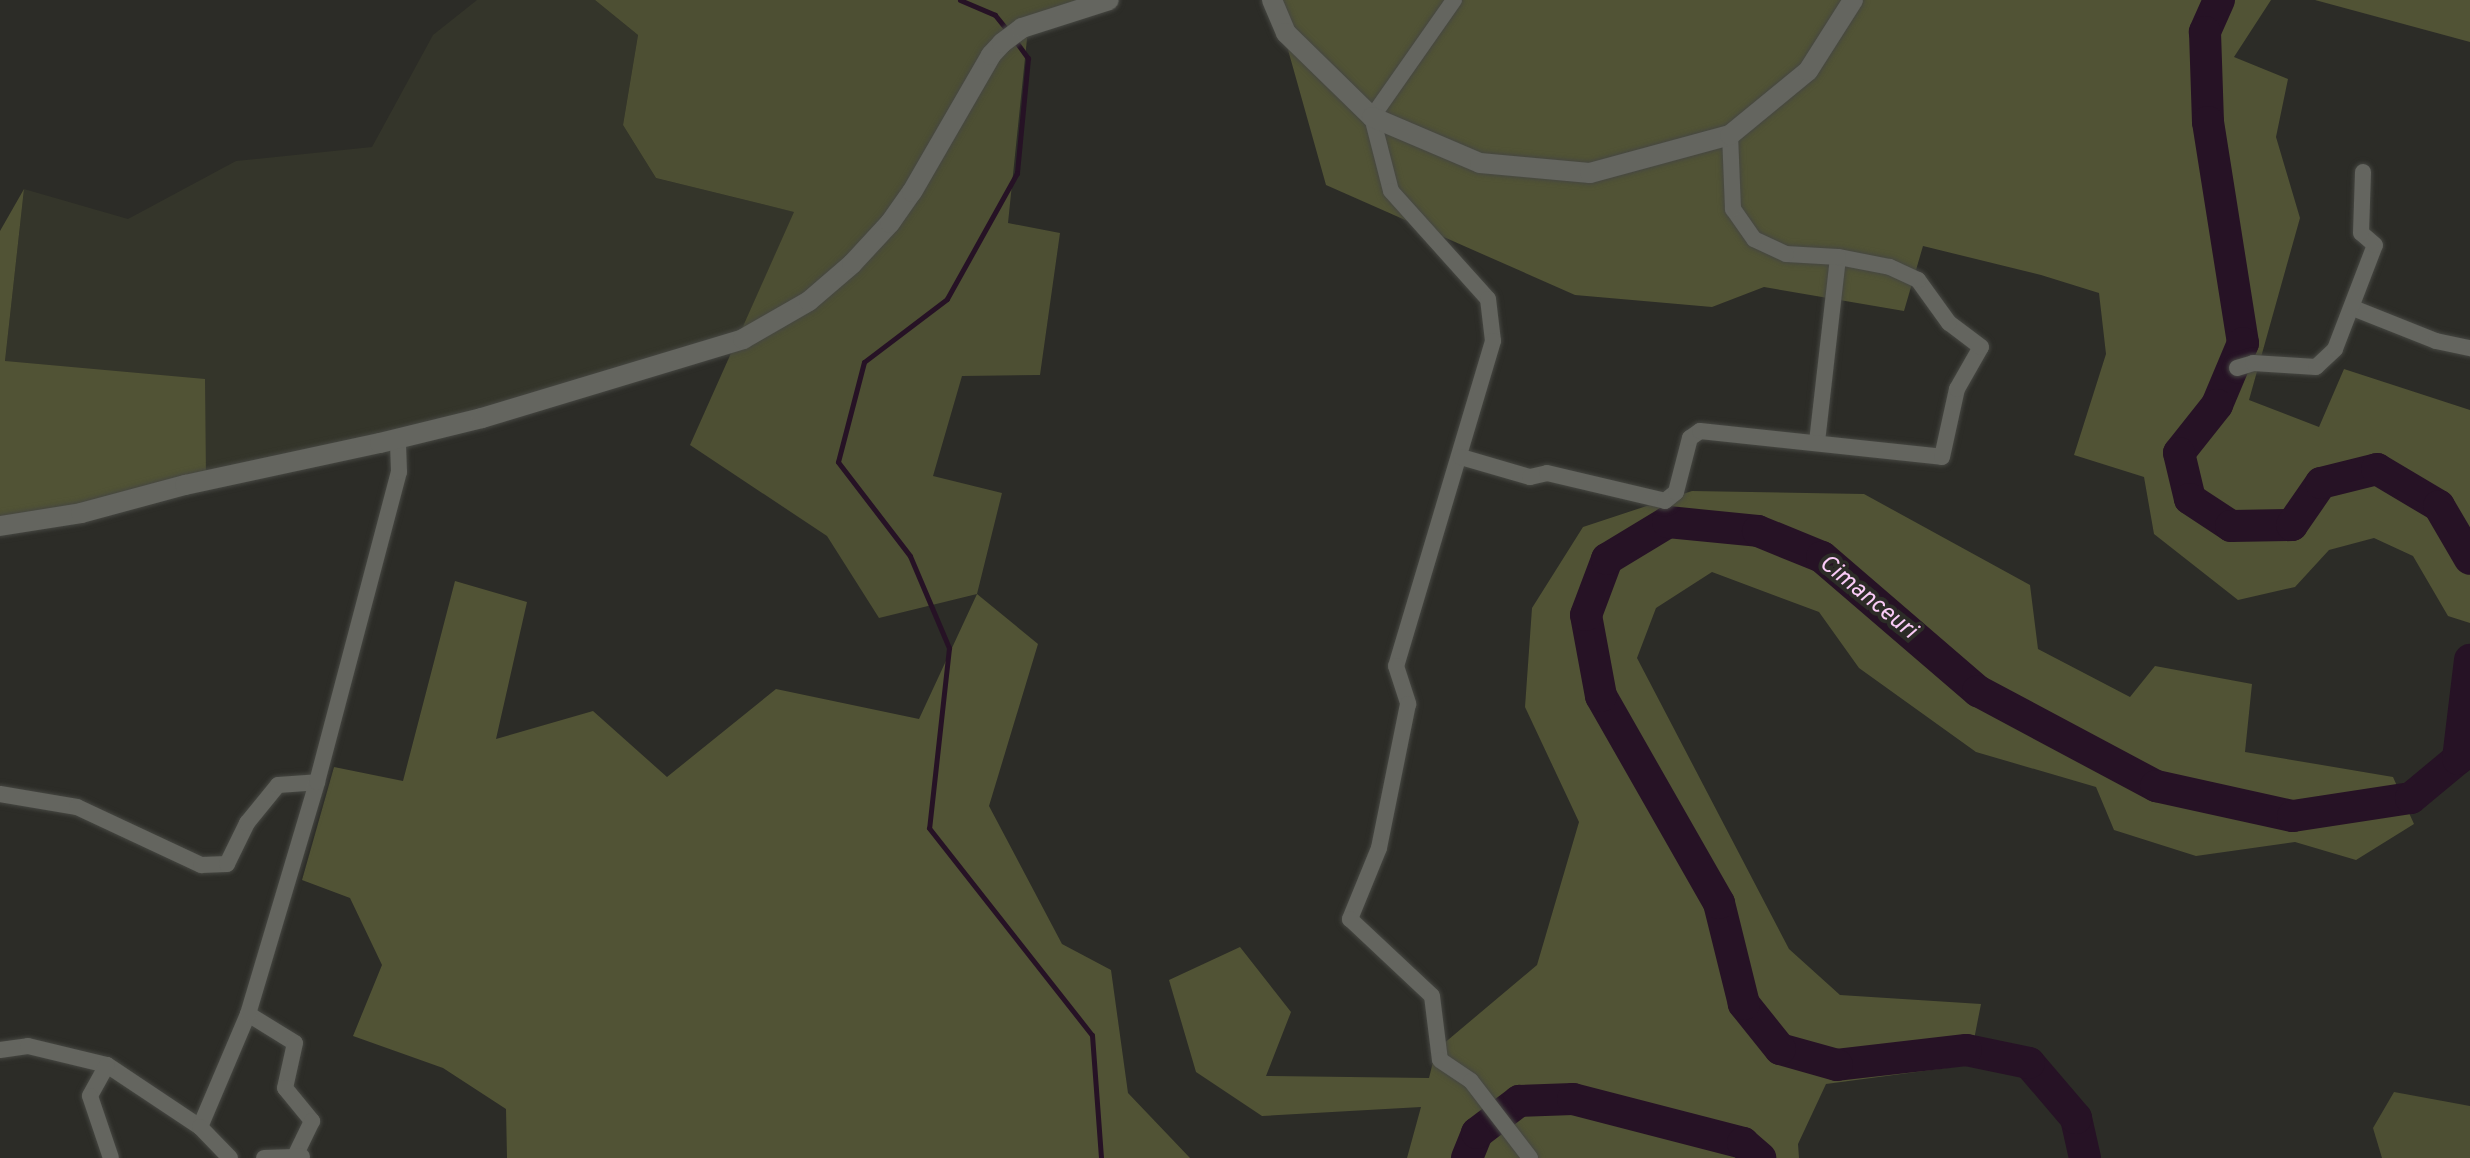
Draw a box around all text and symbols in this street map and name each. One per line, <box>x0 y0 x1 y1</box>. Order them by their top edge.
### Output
water label: Cimanceuri <box>1812 550 1922 646</box>

